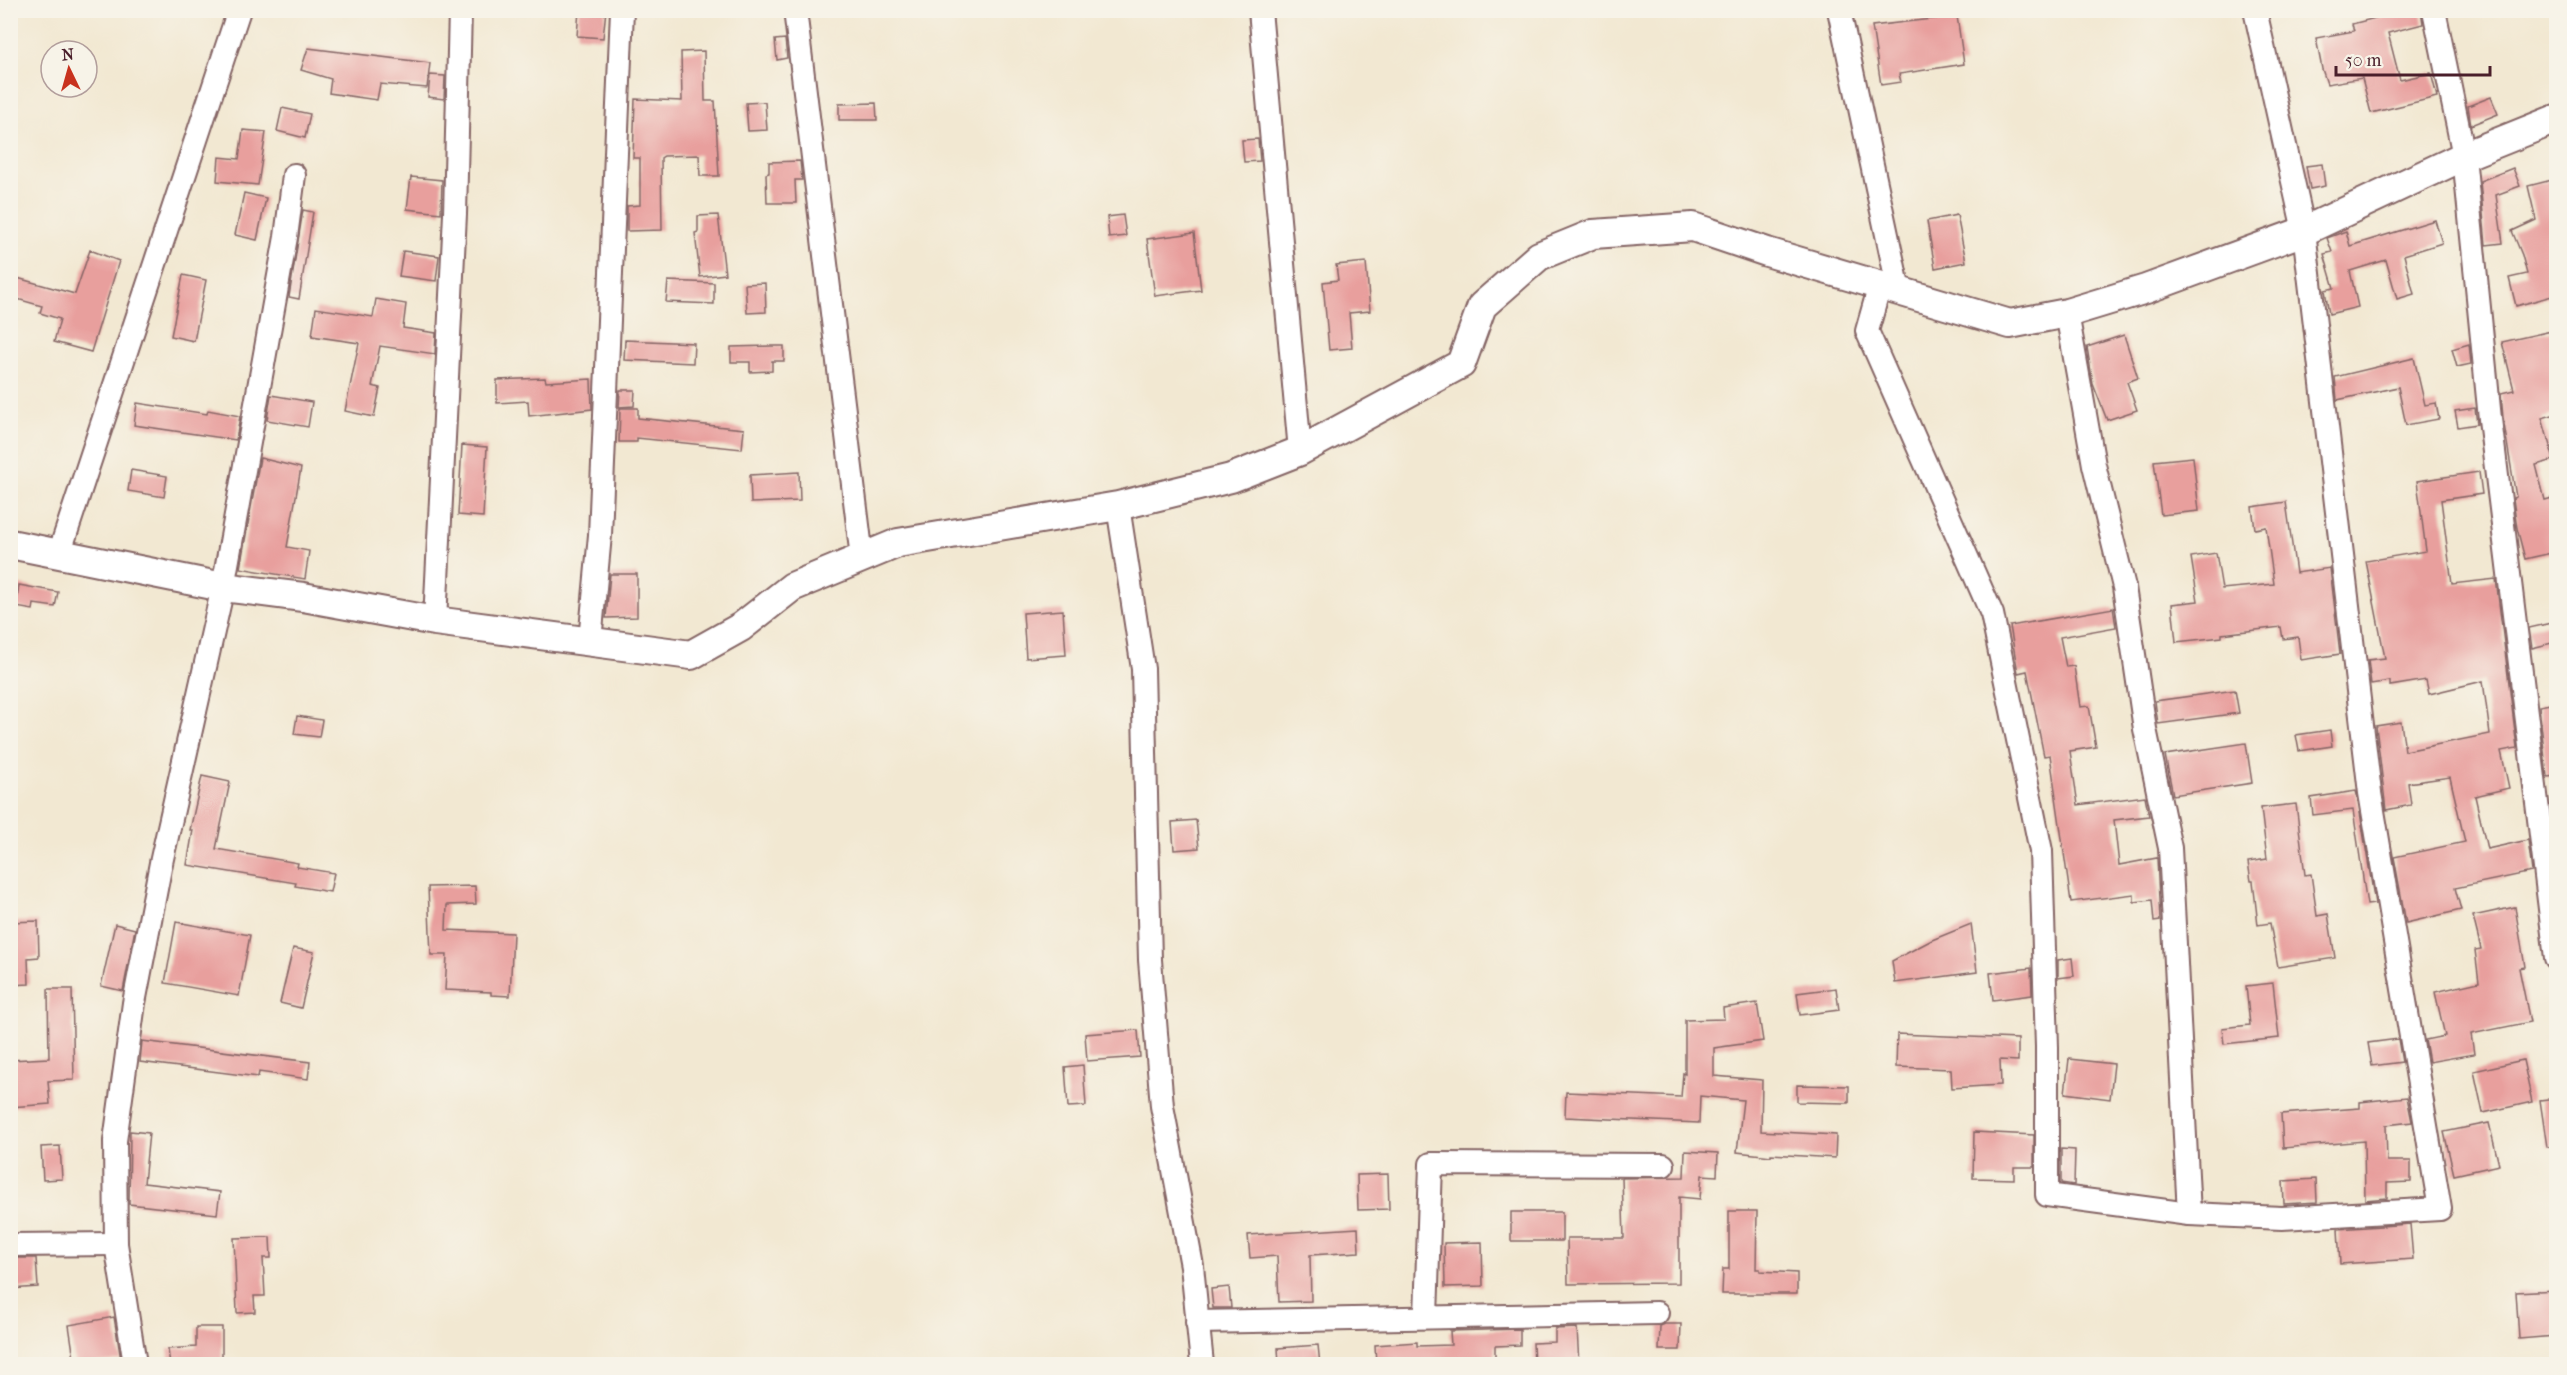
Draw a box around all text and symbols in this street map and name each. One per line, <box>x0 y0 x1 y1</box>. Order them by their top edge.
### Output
north arrow <box>39 39 99 99</box>
scale bar <box>2336 39 2490 77</box>
text: N <box>61 44 75 65</box>
text: 50 m <box>2345 50 2382 71</box>

